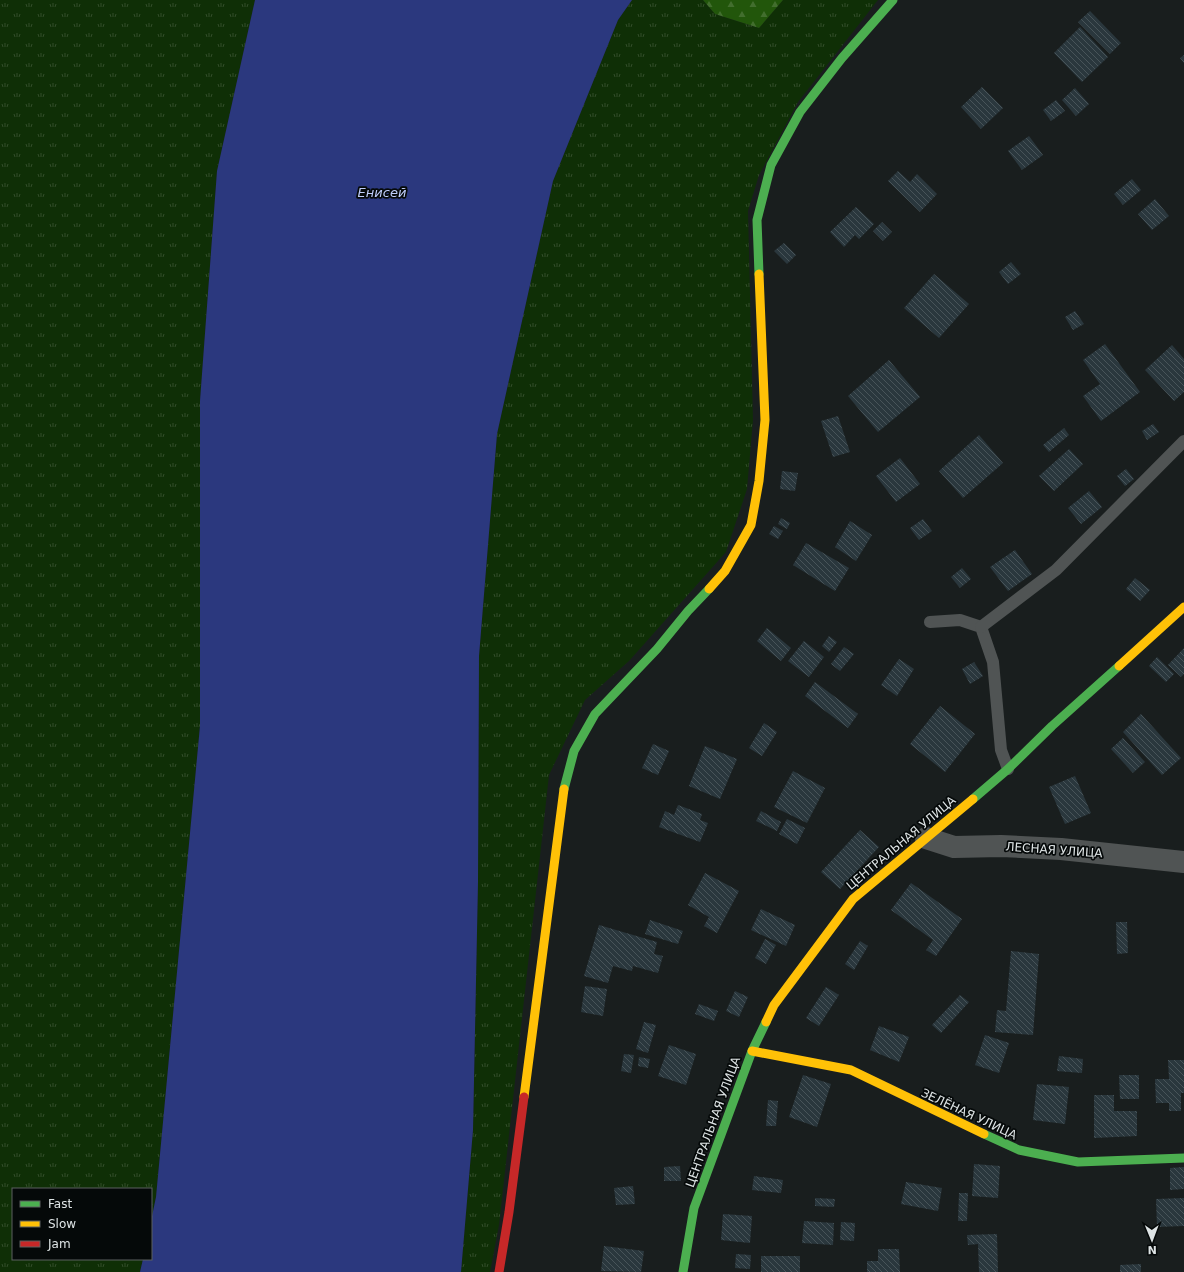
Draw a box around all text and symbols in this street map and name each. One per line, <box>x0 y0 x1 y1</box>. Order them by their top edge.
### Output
water label: Енисей <box>358 185 406 200</box>
street label: ЦЕНТРАЛЬНАЯ УЛИЦА <box>844 793 959 893</box>
street label: ЛЕСНАЯ УЛИЦА <box>1005 840 1104 860</box>
street label: ЦЕНТРАЛЬНАЯ УЛИЦА <box>683 1054 743 1189</box>
street label: ЗЕЛЁНАЯ УЛИЦА <box>919 1085 1020 1143</box>
legend <box>12 1188 152 1260</box>
text: Fast <box>48 1197 72 1211</box>
text: Slow <box>48 1217 76 1231</box>
north arrow <box>1132 1220 1172 1260</box>
text: Jam <box>47 1237 71 1251</box>
text: N <box>1147 1243 1157 1256</box>

